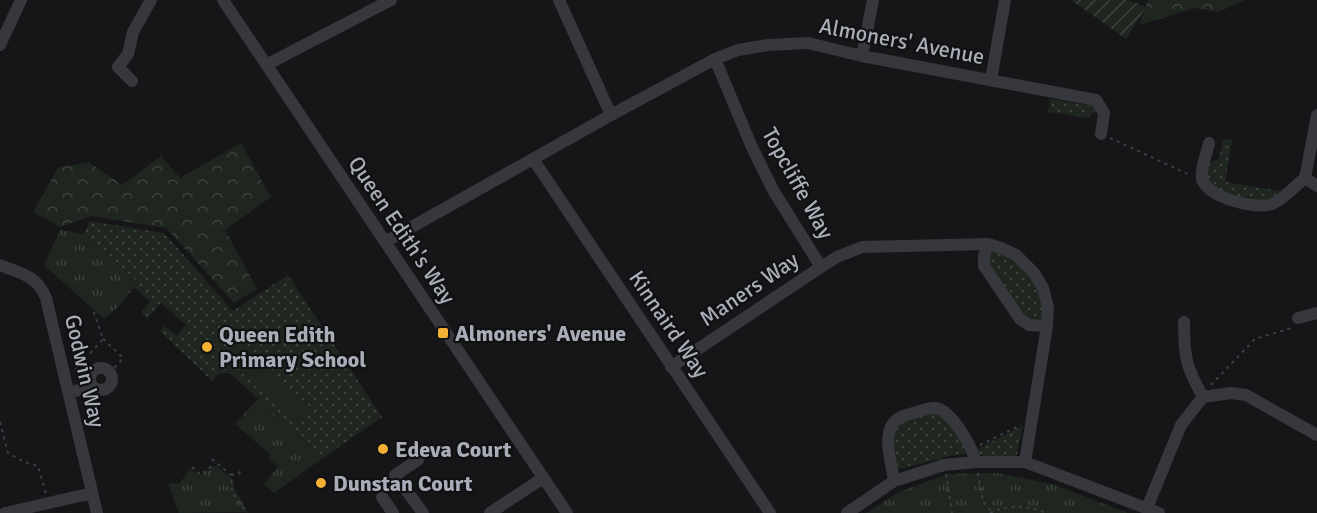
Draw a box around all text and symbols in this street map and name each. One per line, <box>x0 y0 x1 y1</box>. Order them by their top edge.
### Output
street label: Almoners' Avenue <box>817 12 987 70</box>
street label: Topcliffe Way <box>756 122 840 244</box>
street label: Queen Edith's Way <box>343 151 462 310</box>
street label: Maners Way <box>694 246 804 332</box>
street label: Kinnaird Way <box>623 265 715 383</box>
street label: Godwin Way <box>59 312 111 431</box>
place label: Almoners' Avenue <box>455 320 626 347</box>
place label: Queen Edith Primary School <box>219 321 366 373</box>
marker: Almoners' Avenue <box>436 326 450 340</box>
marker: Queen Edith Primary School <box>200 340 214 354</box>
place label: Edeva Court <box>395 436 511 463</box>
marker: Edeva Court <box>376 442 390 456</box>
place label: Dunstan Court <box>333 470 473 497</box>
marker: Dunstan Court <box>314 476 328 490</box>

